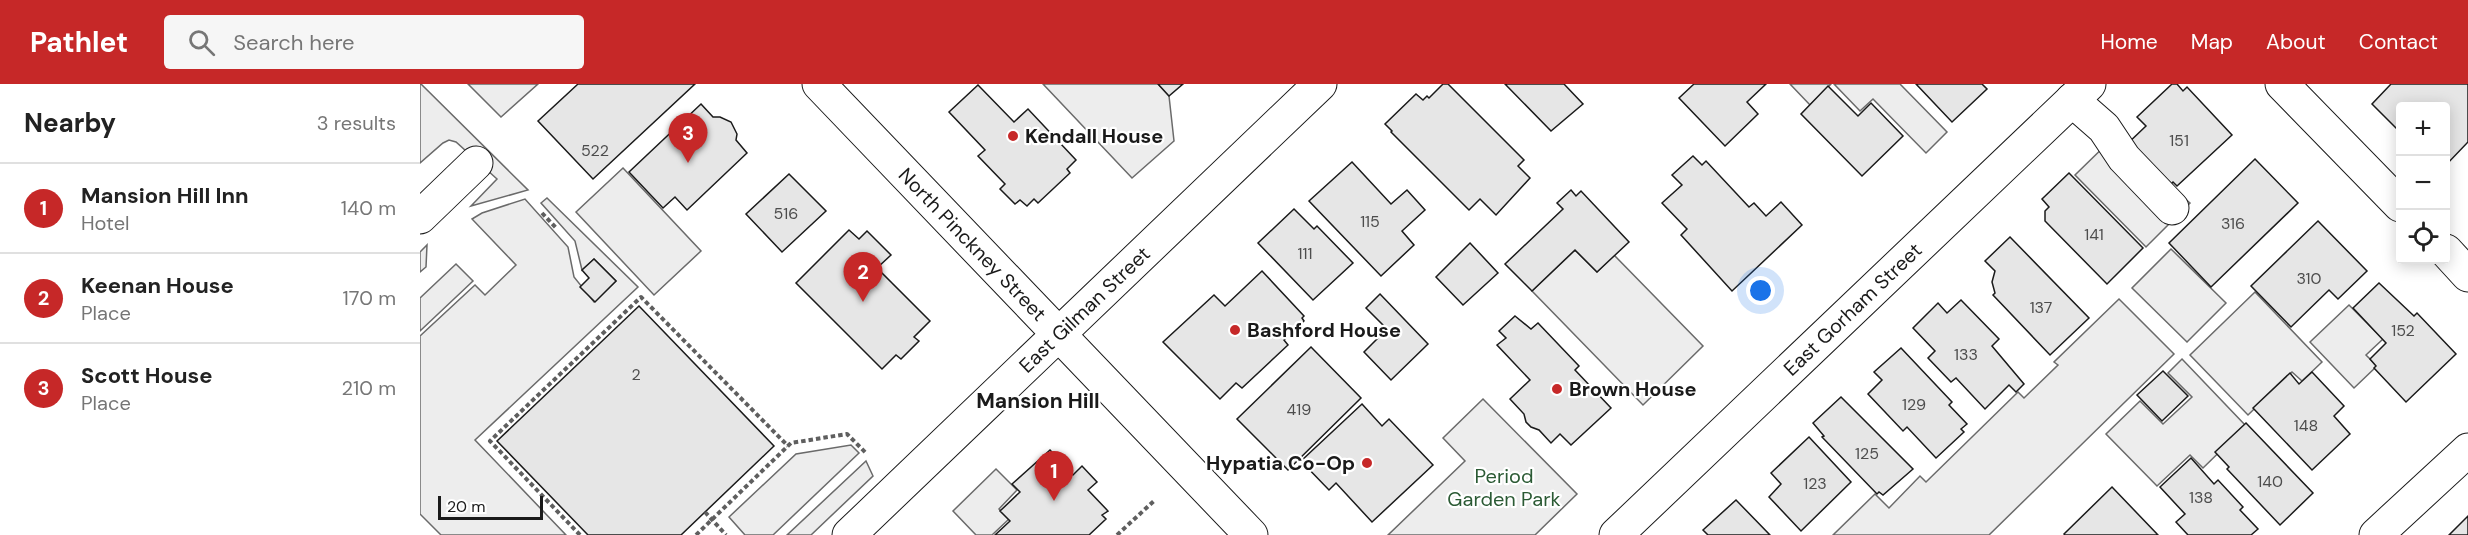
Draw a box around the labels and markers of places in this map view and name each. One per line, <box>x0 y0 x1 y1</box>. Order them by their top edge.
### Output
pin: 3 <box>668 113 708 163</box>
place label: Kendall House <box>1025 123 1163 149</box>
marker: Kendall House <box>1006 129 1020 143</box>
pin: 2 <box>844 252 882 302</box>
place label: Bashford House <box>1247 317 1401 343</box>
marker: Bashford House <box>1228 323 1242 337</box>
place label: Brown House <box>1569 376 1697 402</box>
marker: Brown House <box>1550 382 1564 396</box>
place label: Hypatia Co-Op <box>1206 450 1355 476</box>
pin: 1 <box>1034 452 1074 501</box>
marker: Hypatia Co-Op <box>1360 456 1374 470</box>

